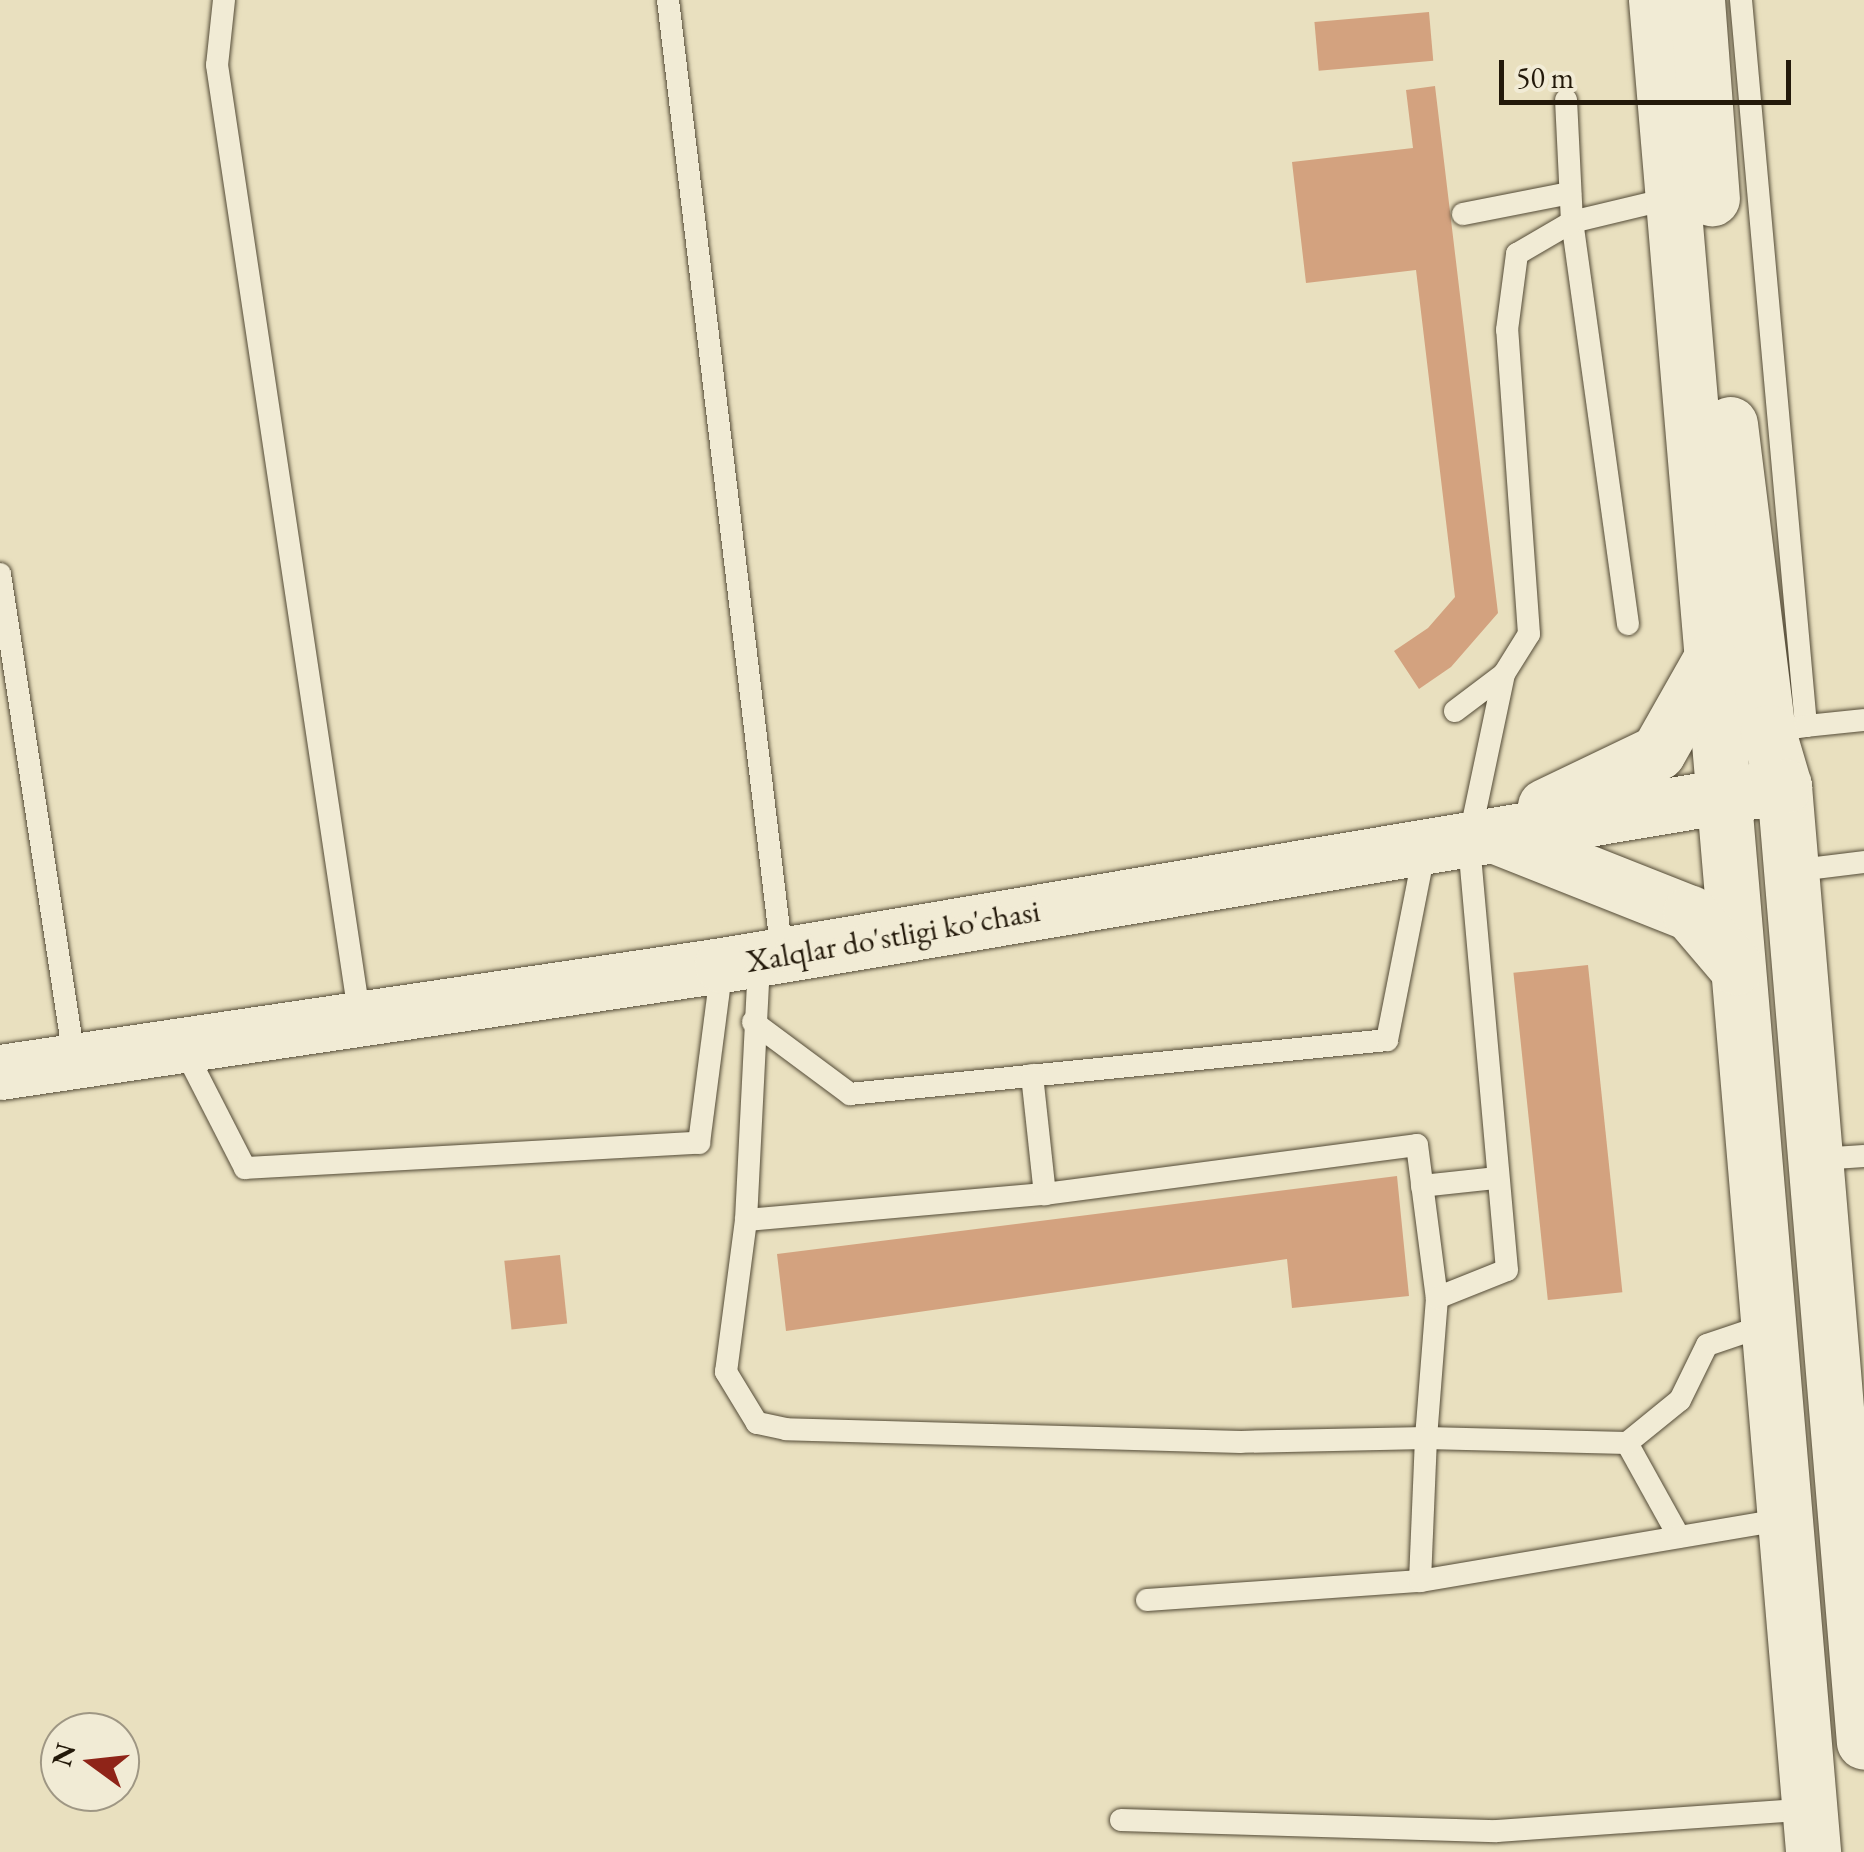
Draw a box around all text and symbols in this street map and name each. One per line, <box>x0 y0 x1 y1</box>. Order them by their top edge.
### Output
scale bar <box>1504 40 1796 102</box>
text: 50 m <box>1516 58 1574 97</box>
street label: Xalqlar do'stligi ko'chasi <box>743 891 1043 981</box>
north arrow <box>40 1712 140 1812</box>
text: N <box>43 1739 83 1770</box>

